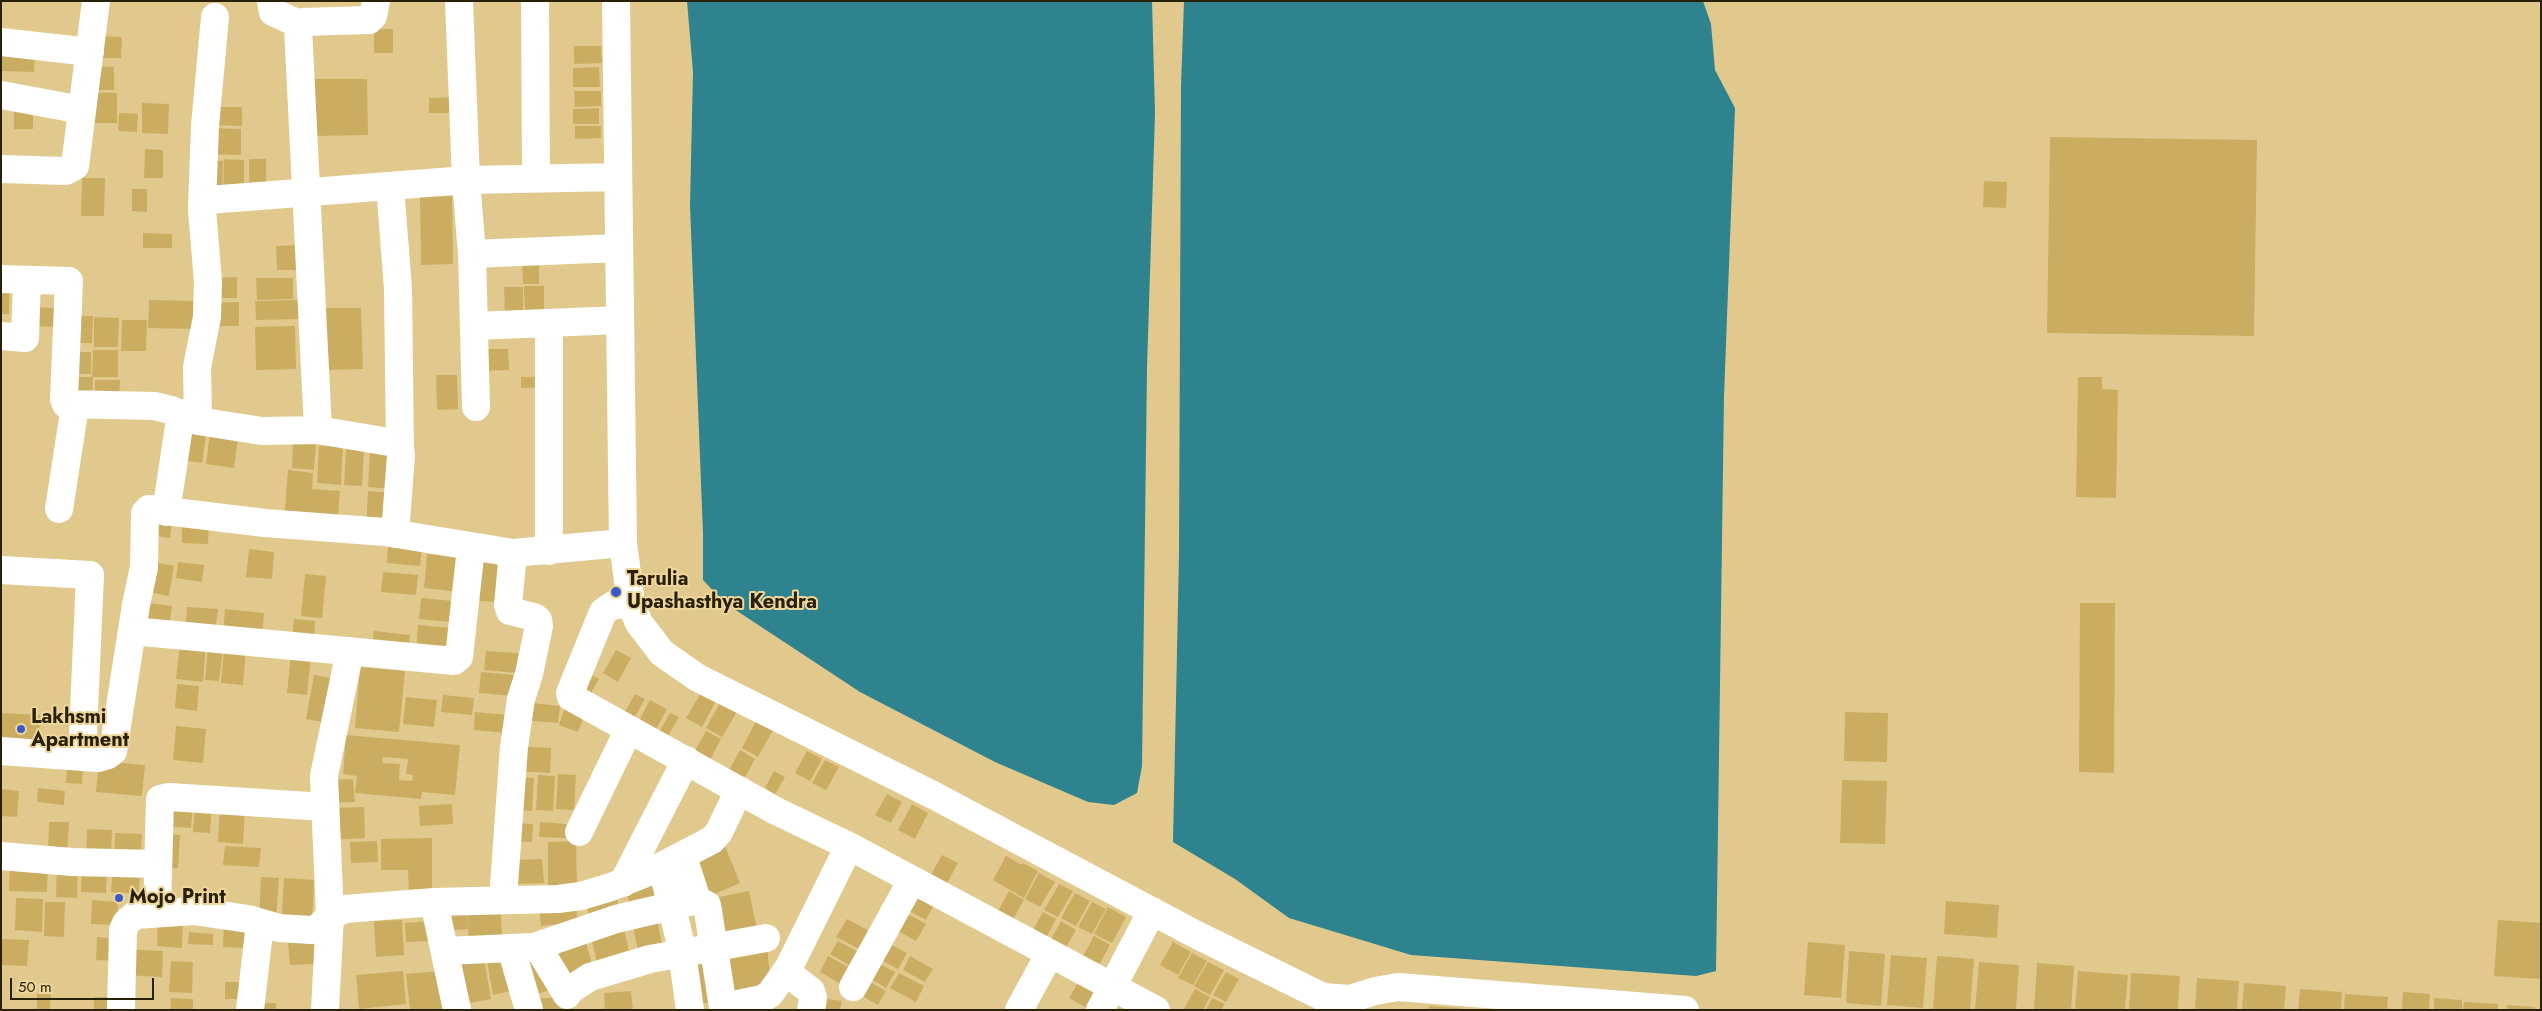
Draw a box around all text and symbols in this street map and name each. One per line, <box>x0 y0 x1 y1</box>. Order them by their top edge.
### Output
place label: Tarulia Upashasthya Kendra <box>627 568 817 615</box>
marker: Tarulia Upashasthya Kendra <box>609 585 623 599</box>
place label: Lakhsmi Apartment <box>31 706 129 753</box>
marker: Lakhsmi Apartment <box>15 723 27 735</box>
place label: Mojo Print <box>129 886 226 910</box>
marker: Mojo Print <box>113 892 125 904</box>
scale bar <box>12 968 156 1000</box>
text: 50 m <box>18 976 52 998</box>

